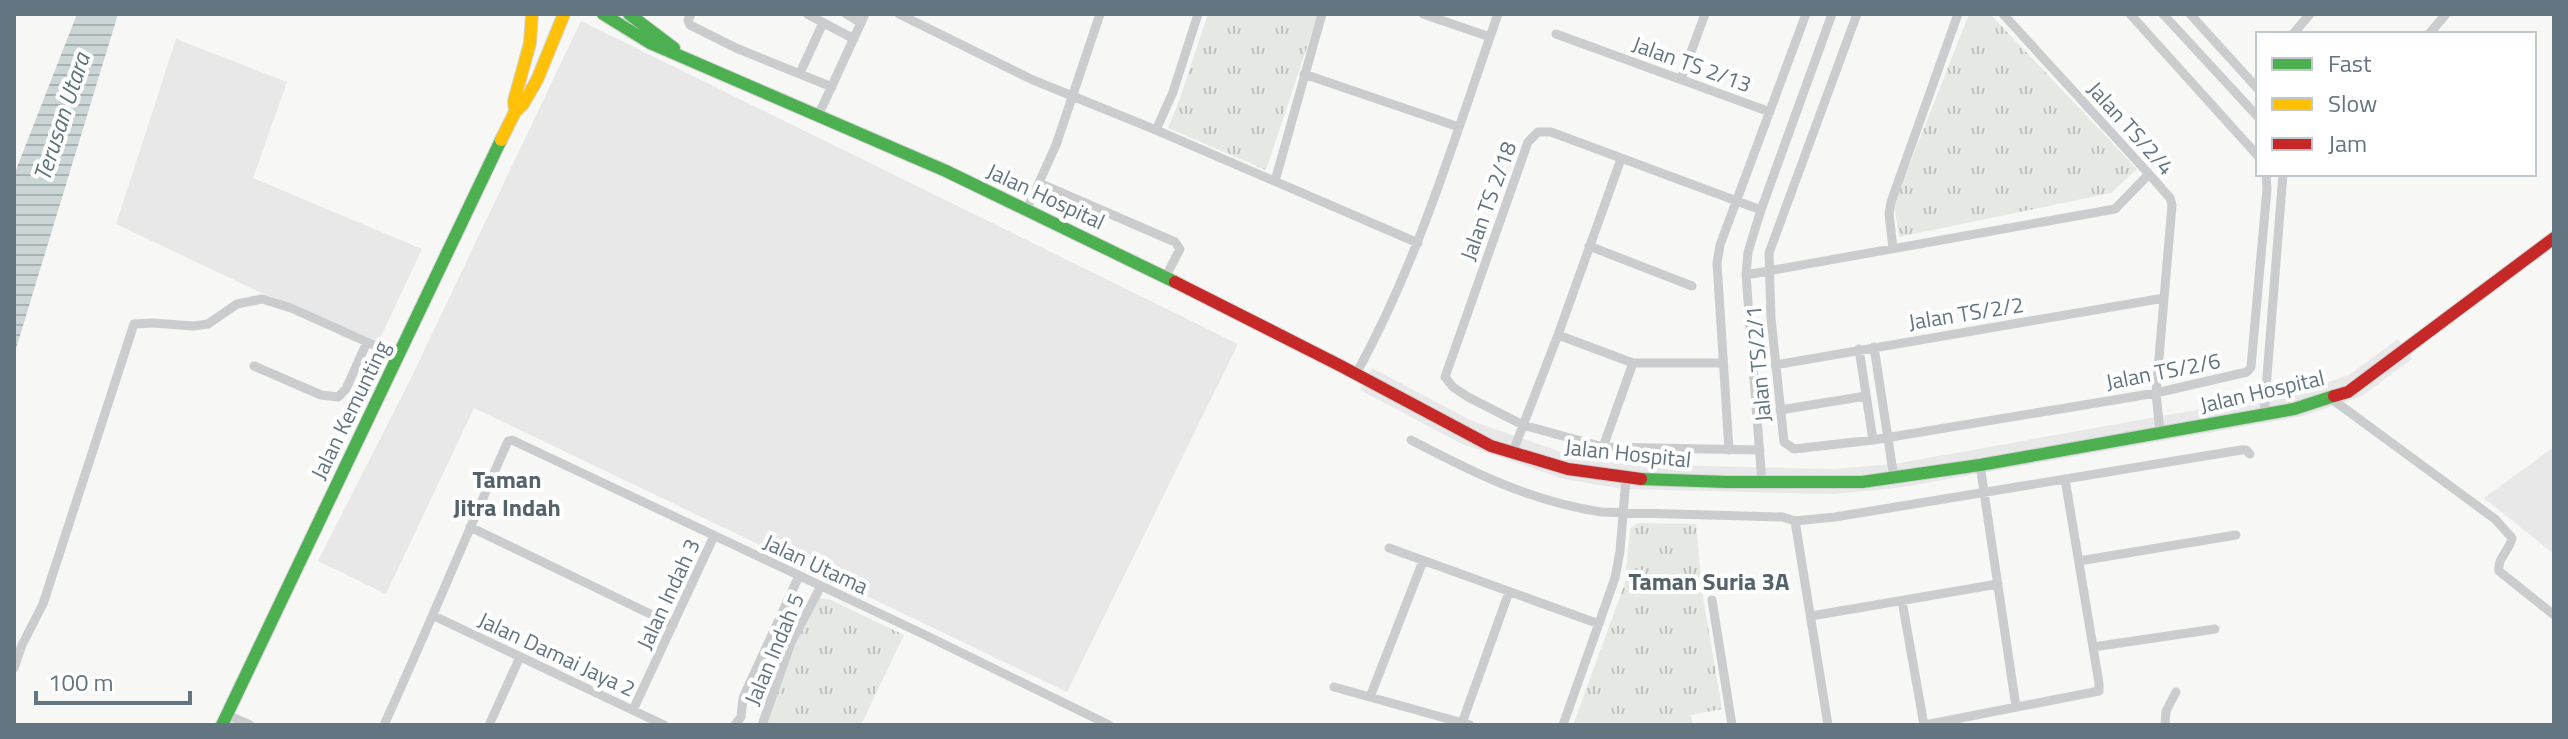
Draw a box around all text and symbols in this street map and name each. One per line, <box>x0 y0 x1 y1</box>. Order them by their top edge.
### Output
street label: Jalan TS 2/13 <box>1628 27 1756 101</box>
legend <box>2256 32 2536 176</box>
text: Fast <box>2328 45 2372 81</box>
water label: Terusan Utara <box>23 46 99 185</box>
street label: Jalan TS/2/4 <box>2079 73 2183 183</box>
text: Slow <box>2328 85 2377 121</box>
text: Jam <box>2328 125 2367 161</box>
street label: Jalan TS 2/18 <box>1451 137 1525 265</box>
street label: Jalan Hospital <box>981 154 1111 238</box>
street label: Jalan TS/2/2 <box>1906 287 2026 339</box>
street label: Jalan TS/2/1 <box>1736 305 1780 423</box>
street label: Jalan Kemunting <box>302 335 398 485</box>
street label: Jalan TS/2/6 <box>2103 343 2223 399</box>
street label: Jalan Hospital <box>2196 360 2328 422</box>
street label: Jalan Hospital <box>1563 429 1693 477</box>
district label: Taman Jitra Indah <box>453 461 561 525</box>
street label: Jalan Utama <box>758 525 874 603</box>
street label: Jalan Indah 3 <box>627 533 709 655</box>
district label: Taman Suria 3A <box>1629 563 1790 599</box>
street label: Jalan Indah 5 <box>735 588 813 710</box>
street label: Jalan Damai Jaya 2 <box>473 603 641 705</box>
scale bar <box>36 655 190 705</box>
text: 100 m <box>48 664 114 700</box>

